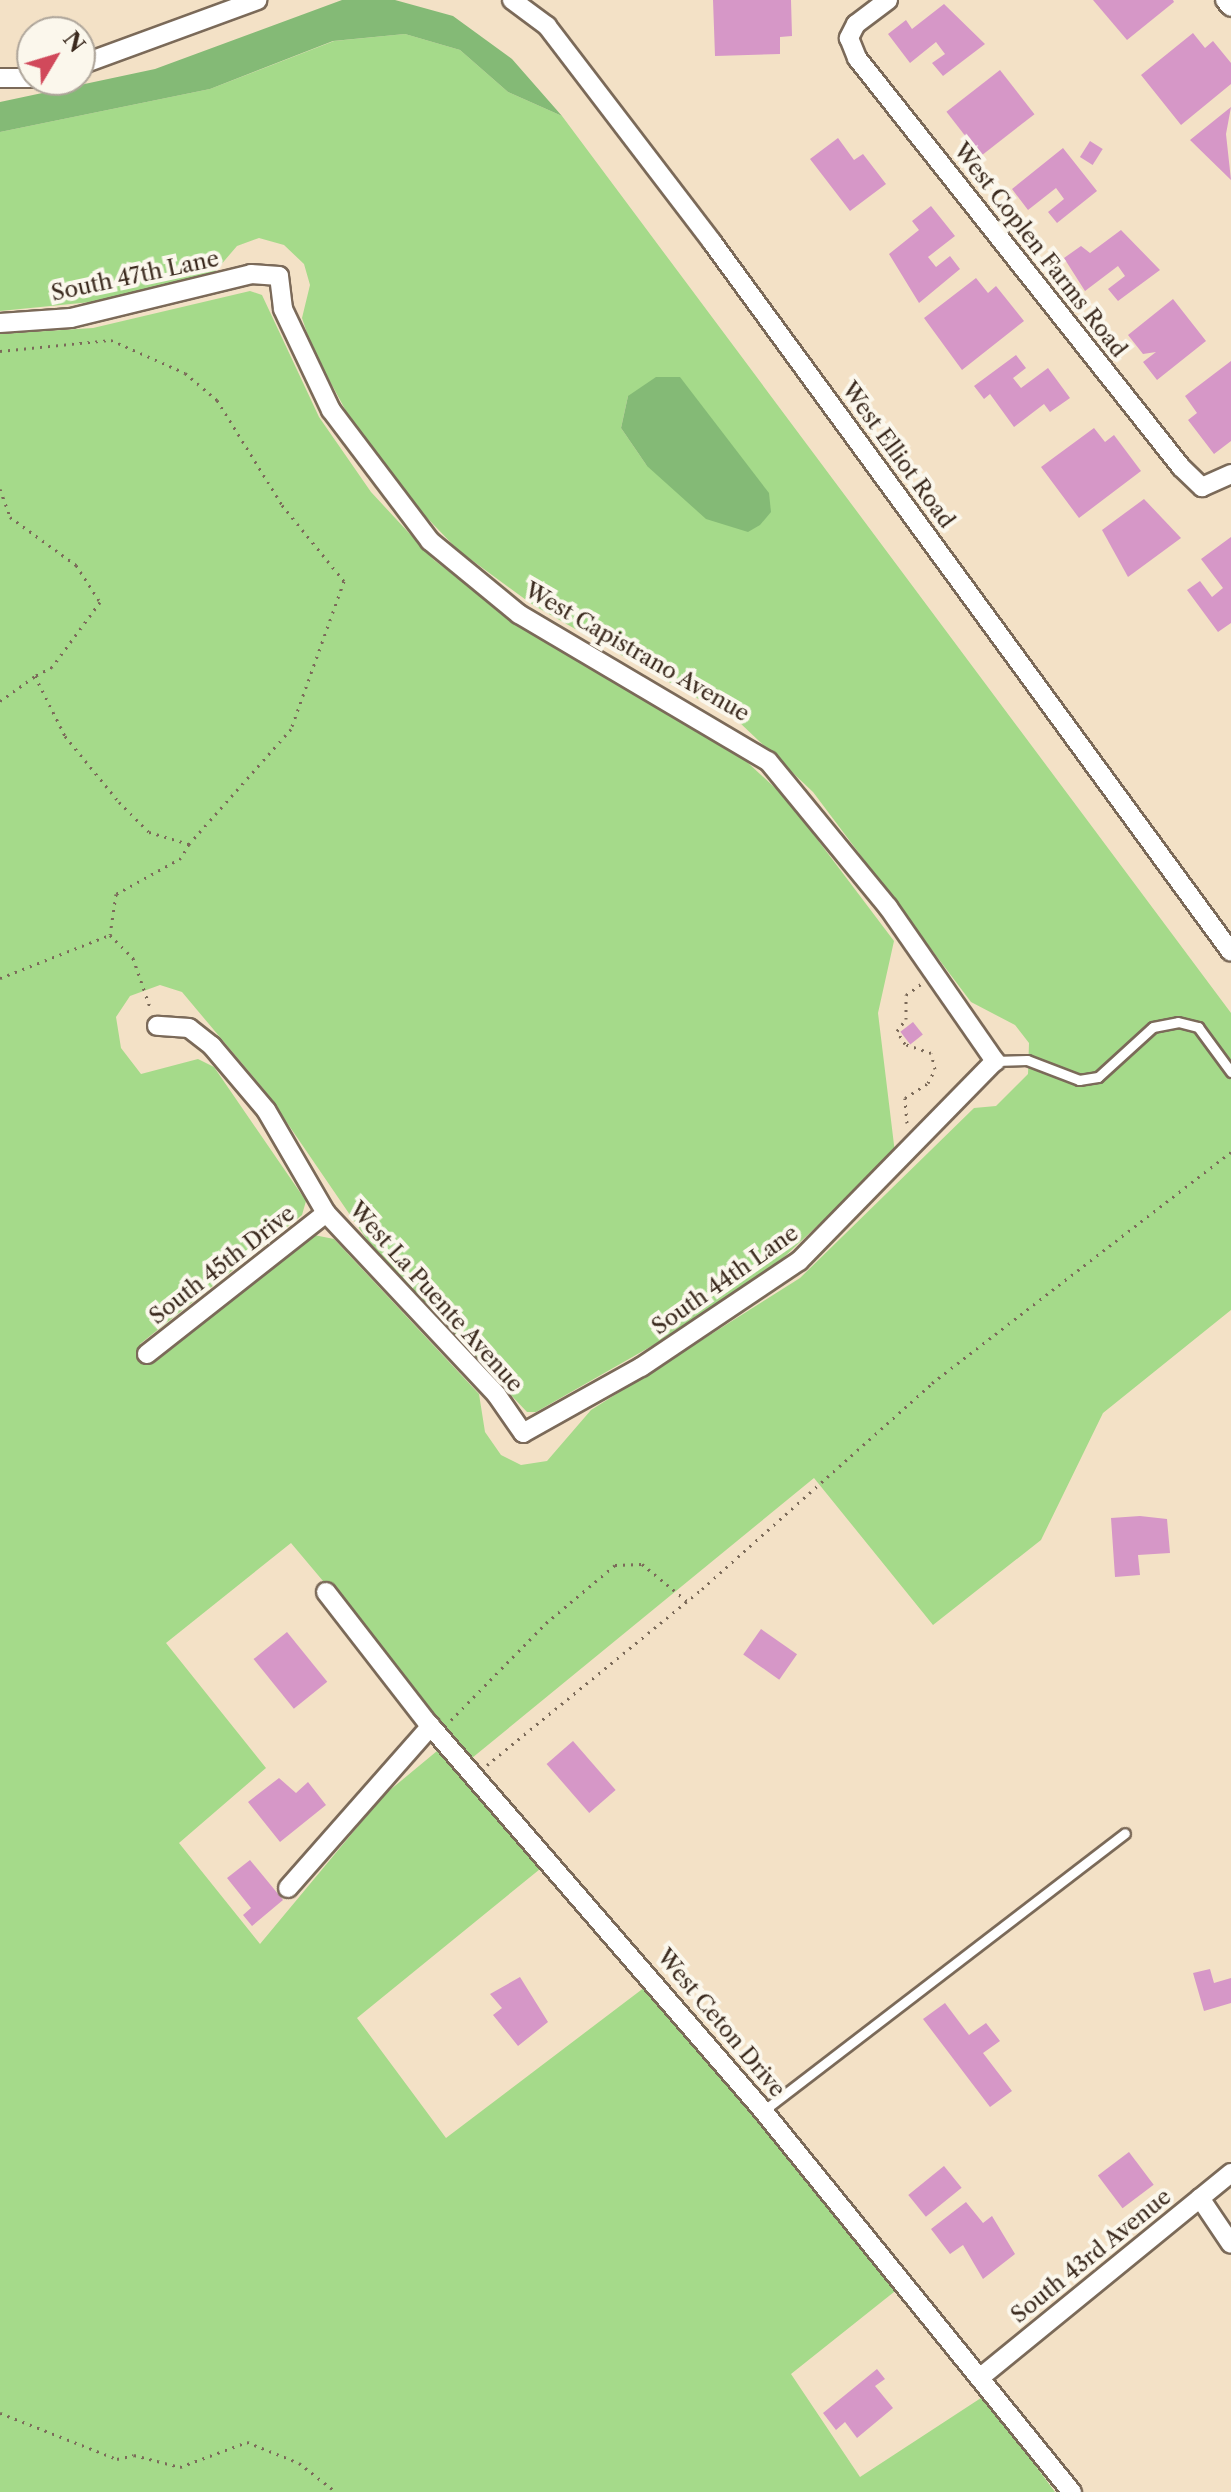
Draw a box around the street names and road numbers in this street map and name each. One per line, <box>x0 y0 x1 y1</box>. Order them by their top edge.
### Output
street label: West Coplen Farms Road <box>948 138 1132 362</box>
street label: South 47th Lane <box>49 245 221 307</box>
street label: West Elliot Road <box>836 377 960 533</box>
street label: West Capistrano Avenue <box>520 577 754 727</box>
street label: West La Puente Avenue <box>343 1196 529 1398</box>
street label: South 45th Drive <box>144 1200 300 1330</box>
street label: South 44th Lane <box>647 1220 803 1340</box>
street label: West Ceton Drive <box>651 1944 791 2102</box>
street label: South 43rd Avenue <box>1005 2183 1177 2329</box>

